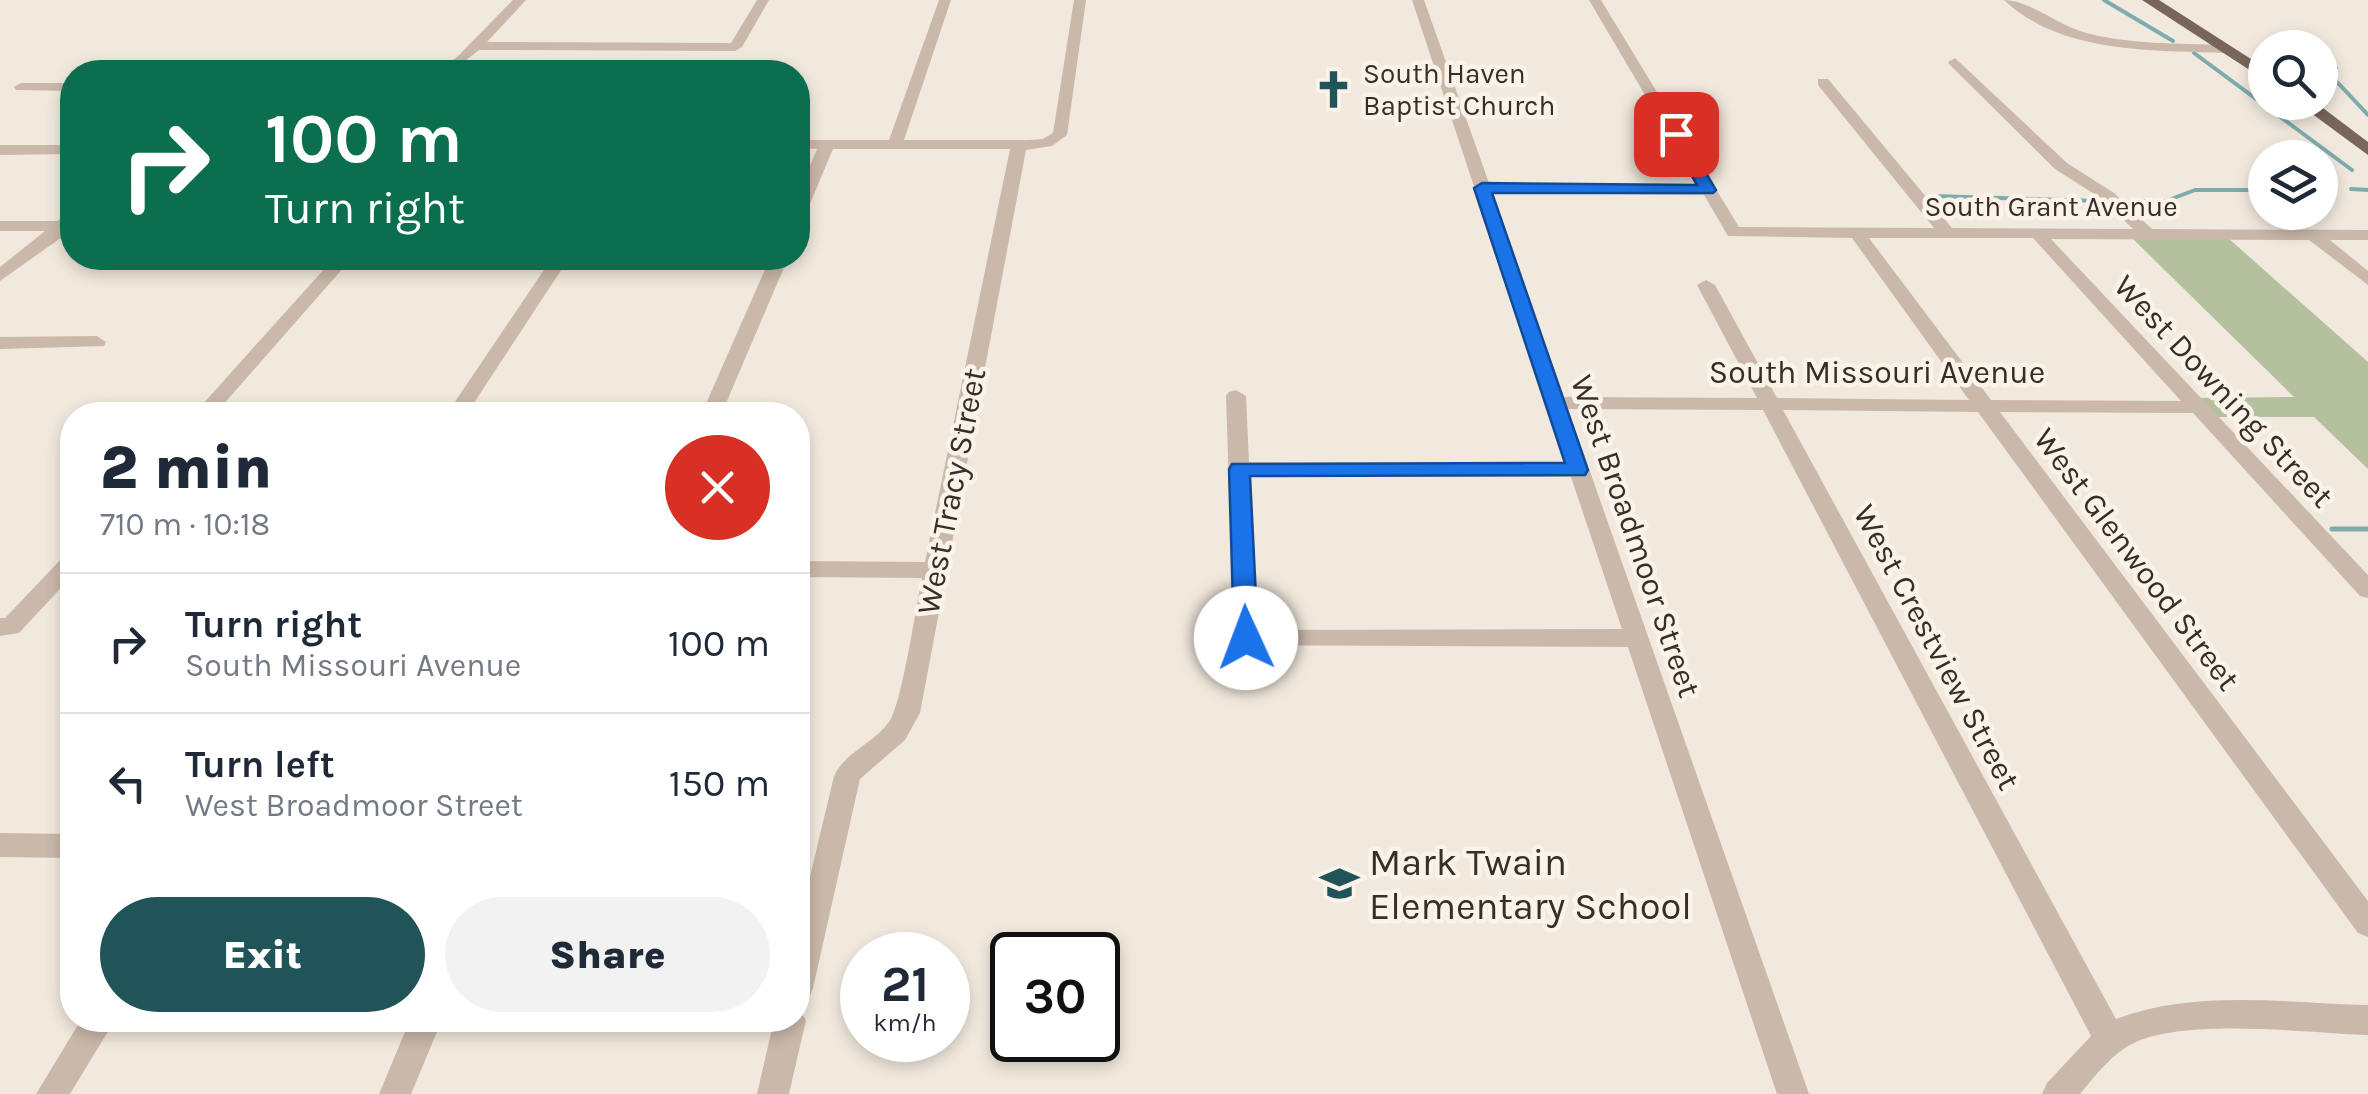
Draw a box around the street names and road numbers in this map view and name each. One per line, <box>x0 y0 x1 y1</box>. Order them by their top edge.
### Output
street label: South Grant Avenue <box>1924 190 2178 223</box>
street label: West Downing Street <box>2106 268 2341 515</box>
street label: South Missouri Avenue <box>1709 354 2045 391</box>
street label: West Tracy Street <box>909 365 994 617</box>
street label: West Broadmoor Street <box>1563 370 1708 702</box>
street label: West Glenwood Street <box>2026 421 2247 698</box>
street label: West Crestview Street <box>1846 498 2027 796</box>

